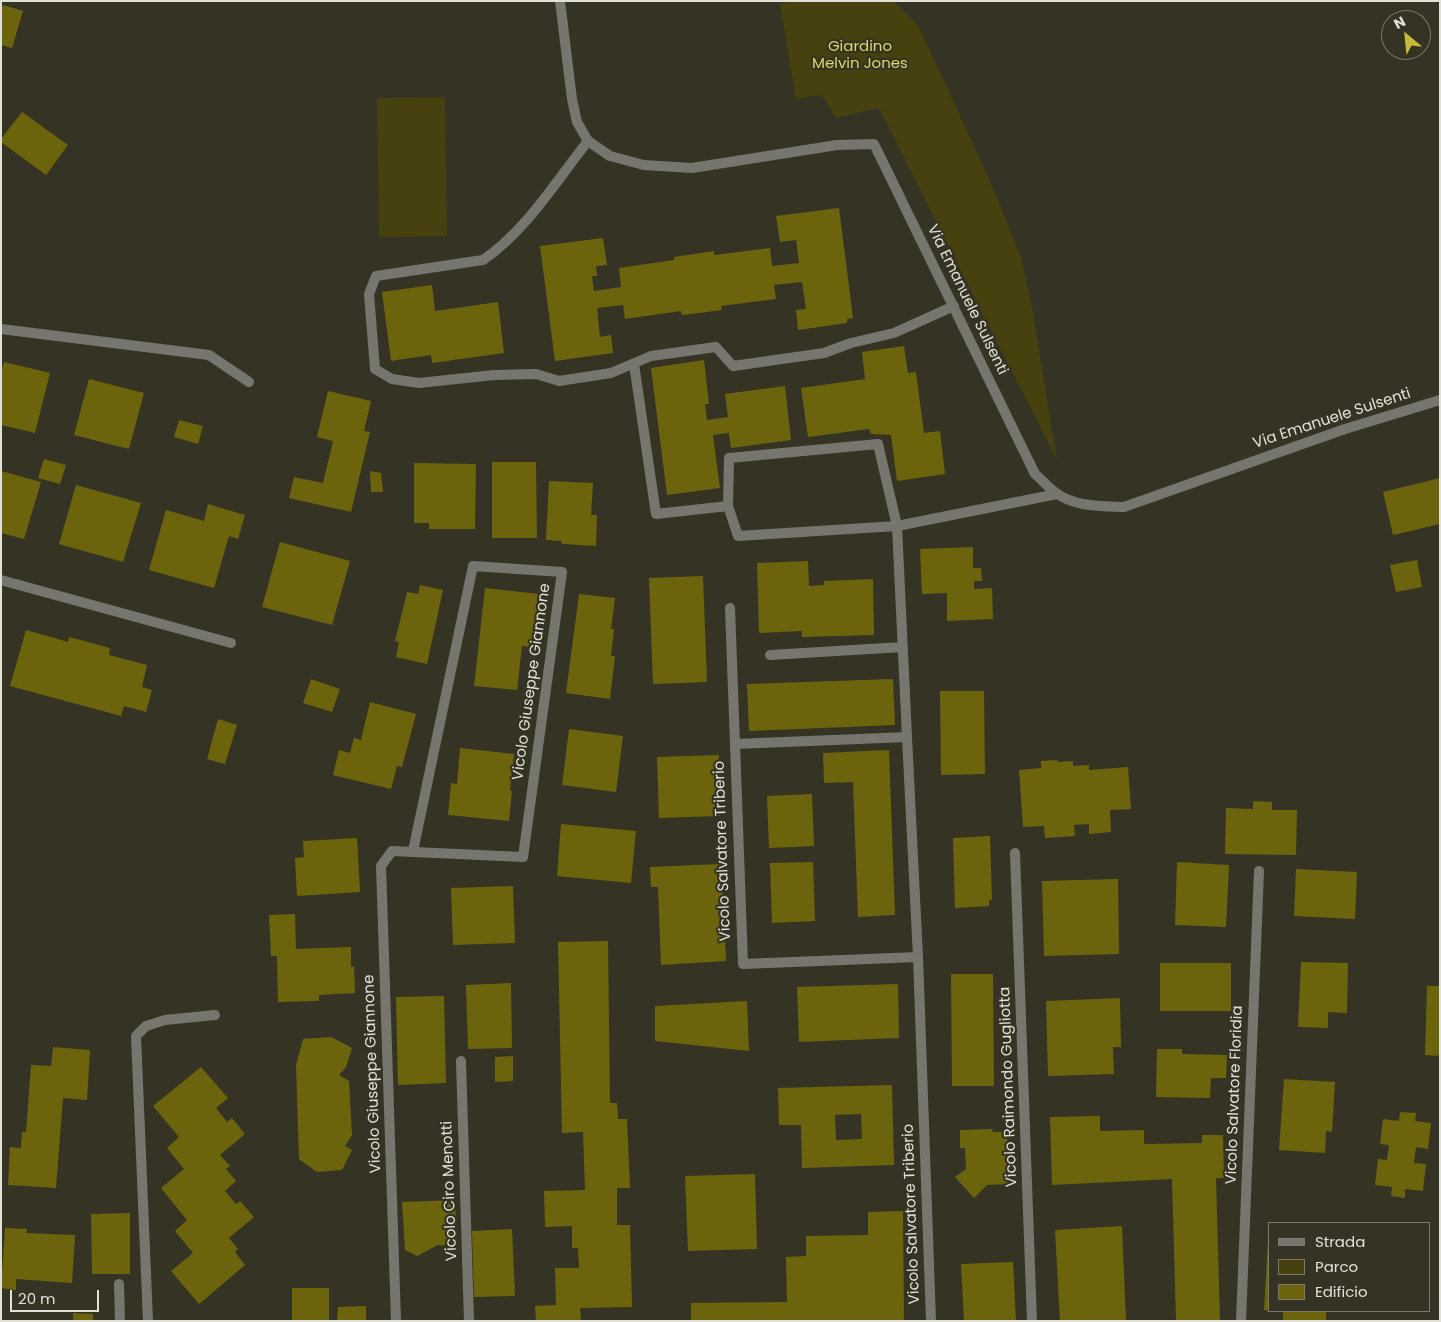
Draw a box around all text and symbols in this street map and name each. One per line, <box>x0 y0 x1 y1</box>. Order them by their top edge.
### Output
north arrow <box>1381 10 1431 60</box>
text: N <box>1390 11 1409 34</box>
park label: Giardino Melvin Jones <box>812 38 908 73</box>
street label: Via Emanuele Sulsenti <box>923 222 1011 378</box>
street label: Via Emanuele Sulsenti <box>1251 385 1413 453</box>
street label: Vicolo Giuseppe Giannone <box>509 582 555 782</box>
street label: Vicolo Salvatore Triberio <box>711 760 735 942</box>
street label: Vicolo Giuseppe Giannone <box>361 974 385 1174</box>
street label: Vicolo Raimondo Gugliotta <box>997 986 1021 1188</box>
street label: Vicolo Salvatore Floridia <box>1223 1005 1247 1185</box>
street label: Vicolo Ciro Menotti <box>439 1121 461 1261</box>
street label: Vicolo Salvatore Triberio <box>900 1123 924 1305</box>
legend <box>1268 1222 1431 1312</box>
text: Strada <box>1315 1231 1365 1252</box>
text: Parco <box>1315 1256 1358 1277</box>
scale bar <box>12 1280 101 1312</box>
text: Edificio <box>1315 1281 1368 1302</box>
text: 20 m <box>18 1288 56 1309</box>

